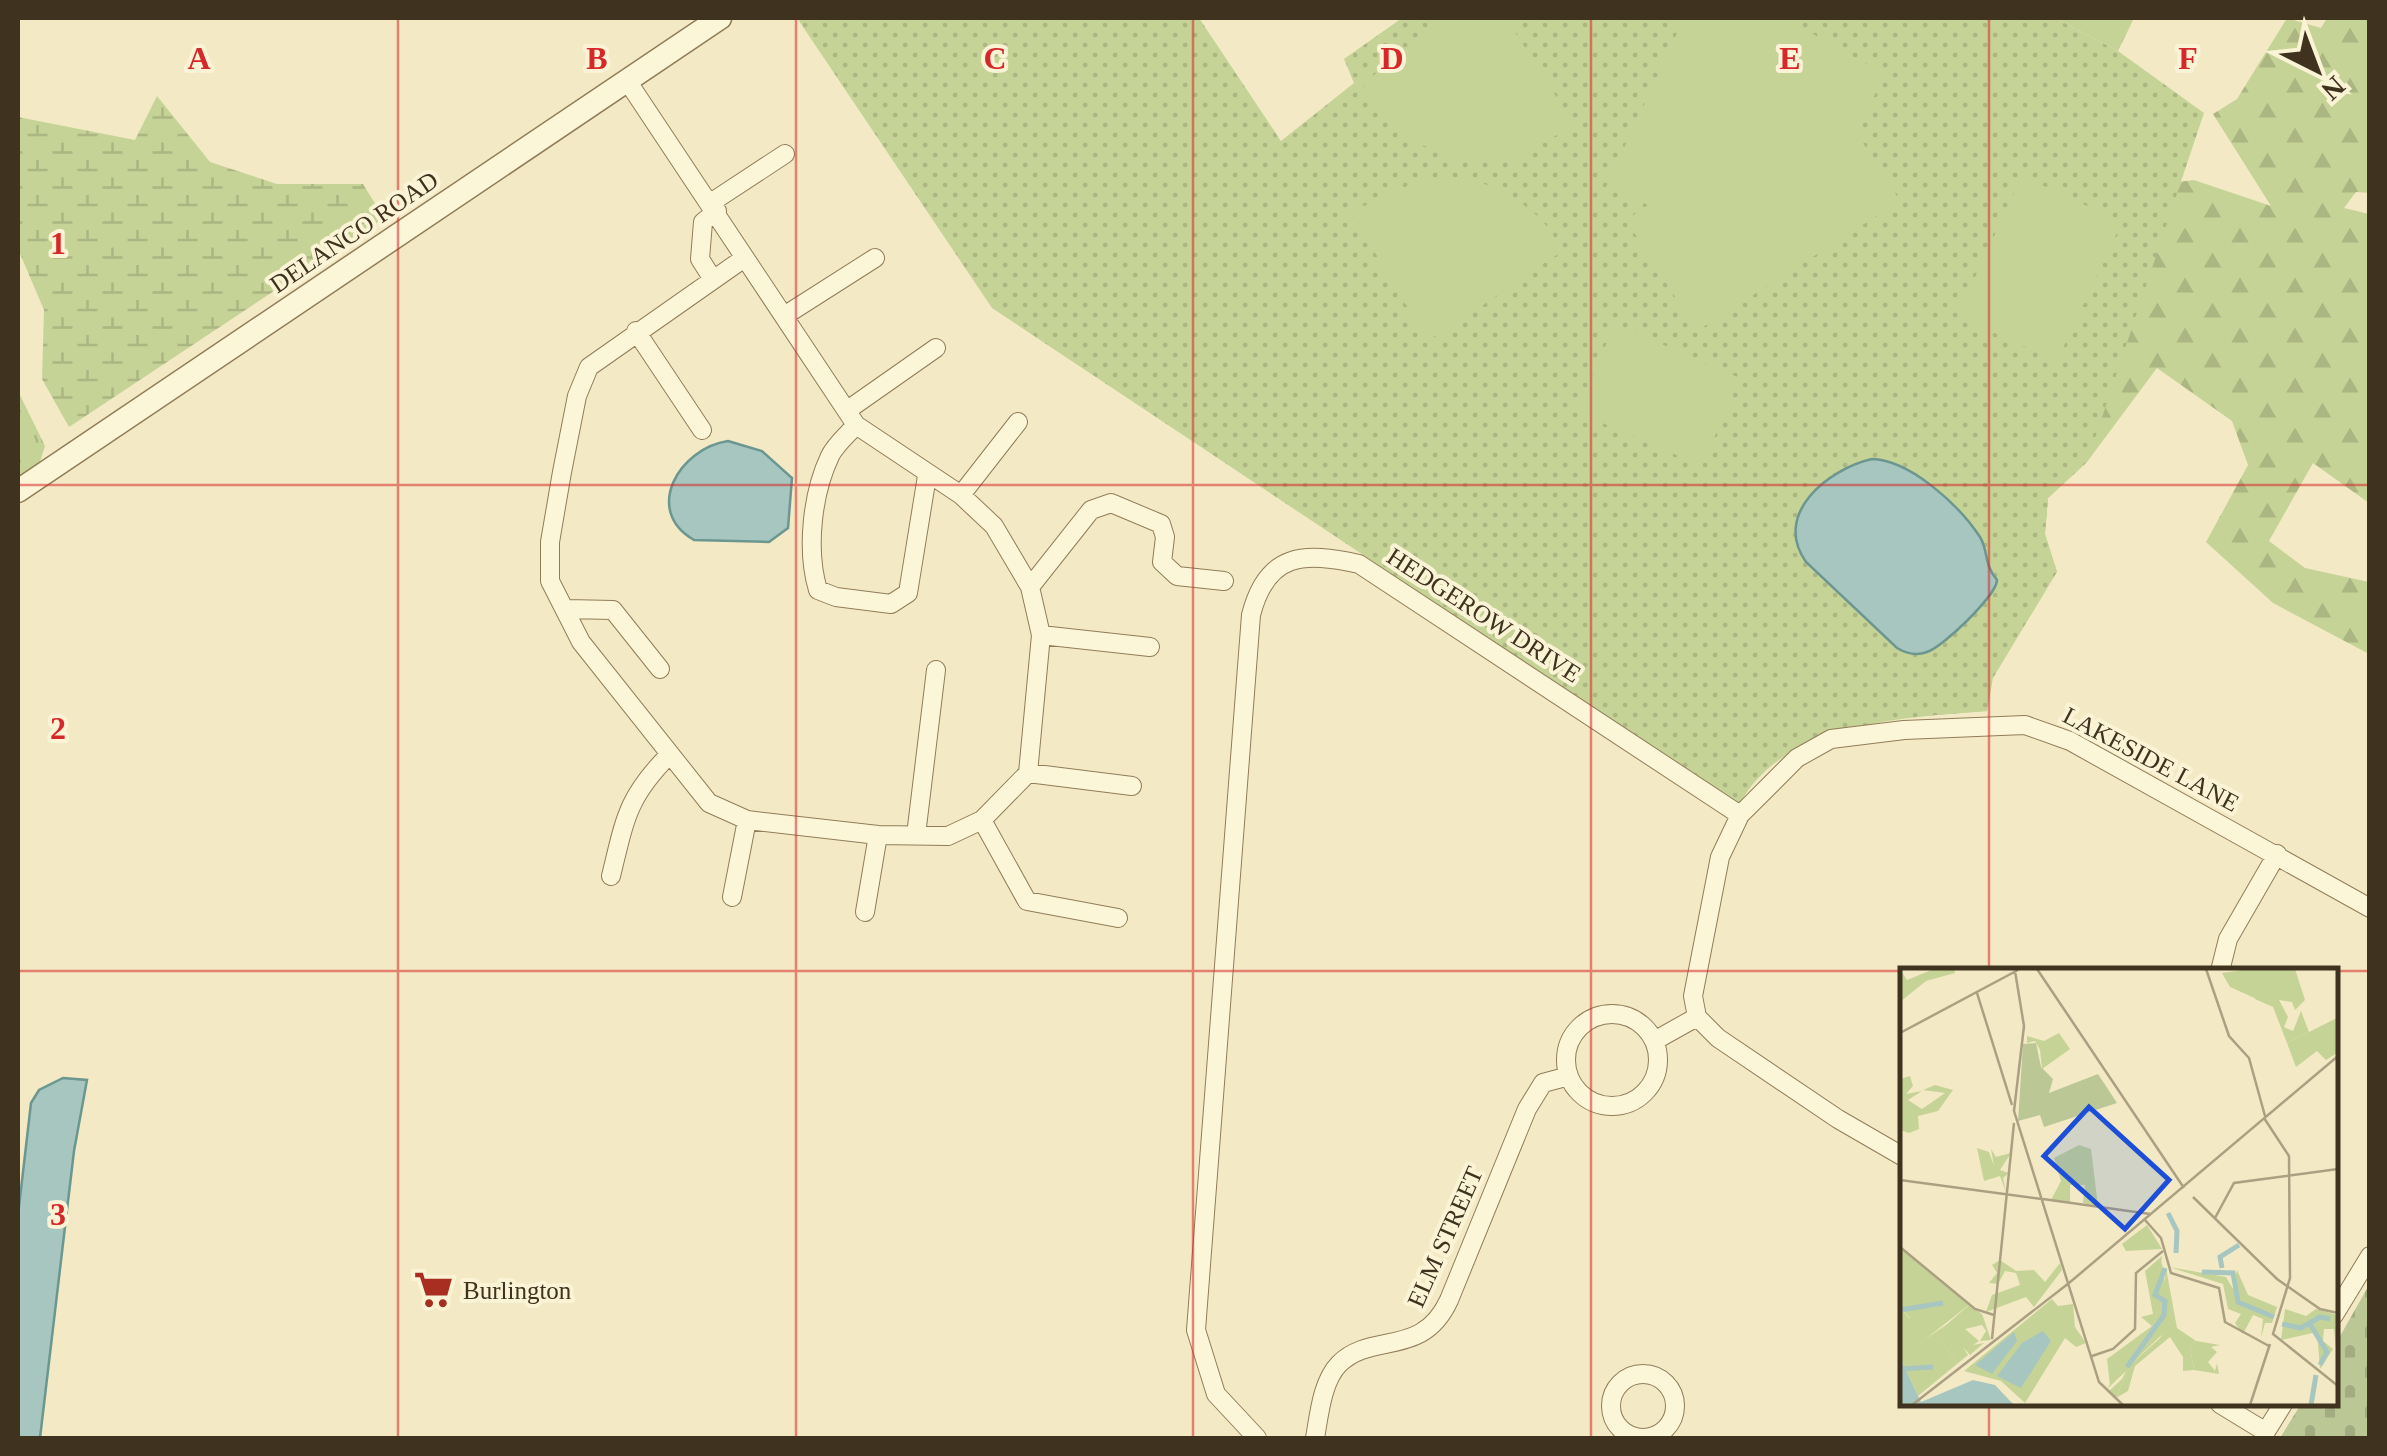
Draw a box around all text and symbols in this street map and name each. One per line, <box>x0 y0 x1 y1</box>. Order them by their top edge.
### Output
north arrow <box>2267 20 2367 120</box>
text: A <box>187 40 211 76</box>
text: B <box>586 40 608 76</box>
text: C <box>983 40 1007 76</box>
text: D <box>1380 40 1404 76</box>
text: E <box>1779 40 1801 76</box>
text: F <box>2178 40 2198 76</box>
text: N <box>2316 70 2351 106</box>
street label: DELANCO ROAD <box>265 166 443 298</box>
text: 1 <box>50 225 66 261</box>
street label: HEDGEROW DRIVE <box>1382 542 1586 688</box>
street label: LAKESIDE LANE <box>2059 701 2243 817</box>
text: 2 <box>50 710 66 746</box>
inset map <box>1900 968 2337 1406</box>
street label: ELM STREET <box>1402 1163 1488 1311</box>
text: 3 <box>50 1196 66 1232</box>
supermarket icon: Burlington <box>412 1269 454 1311</box>
place label: Burlington <box>463 1277 572 1304</box>

